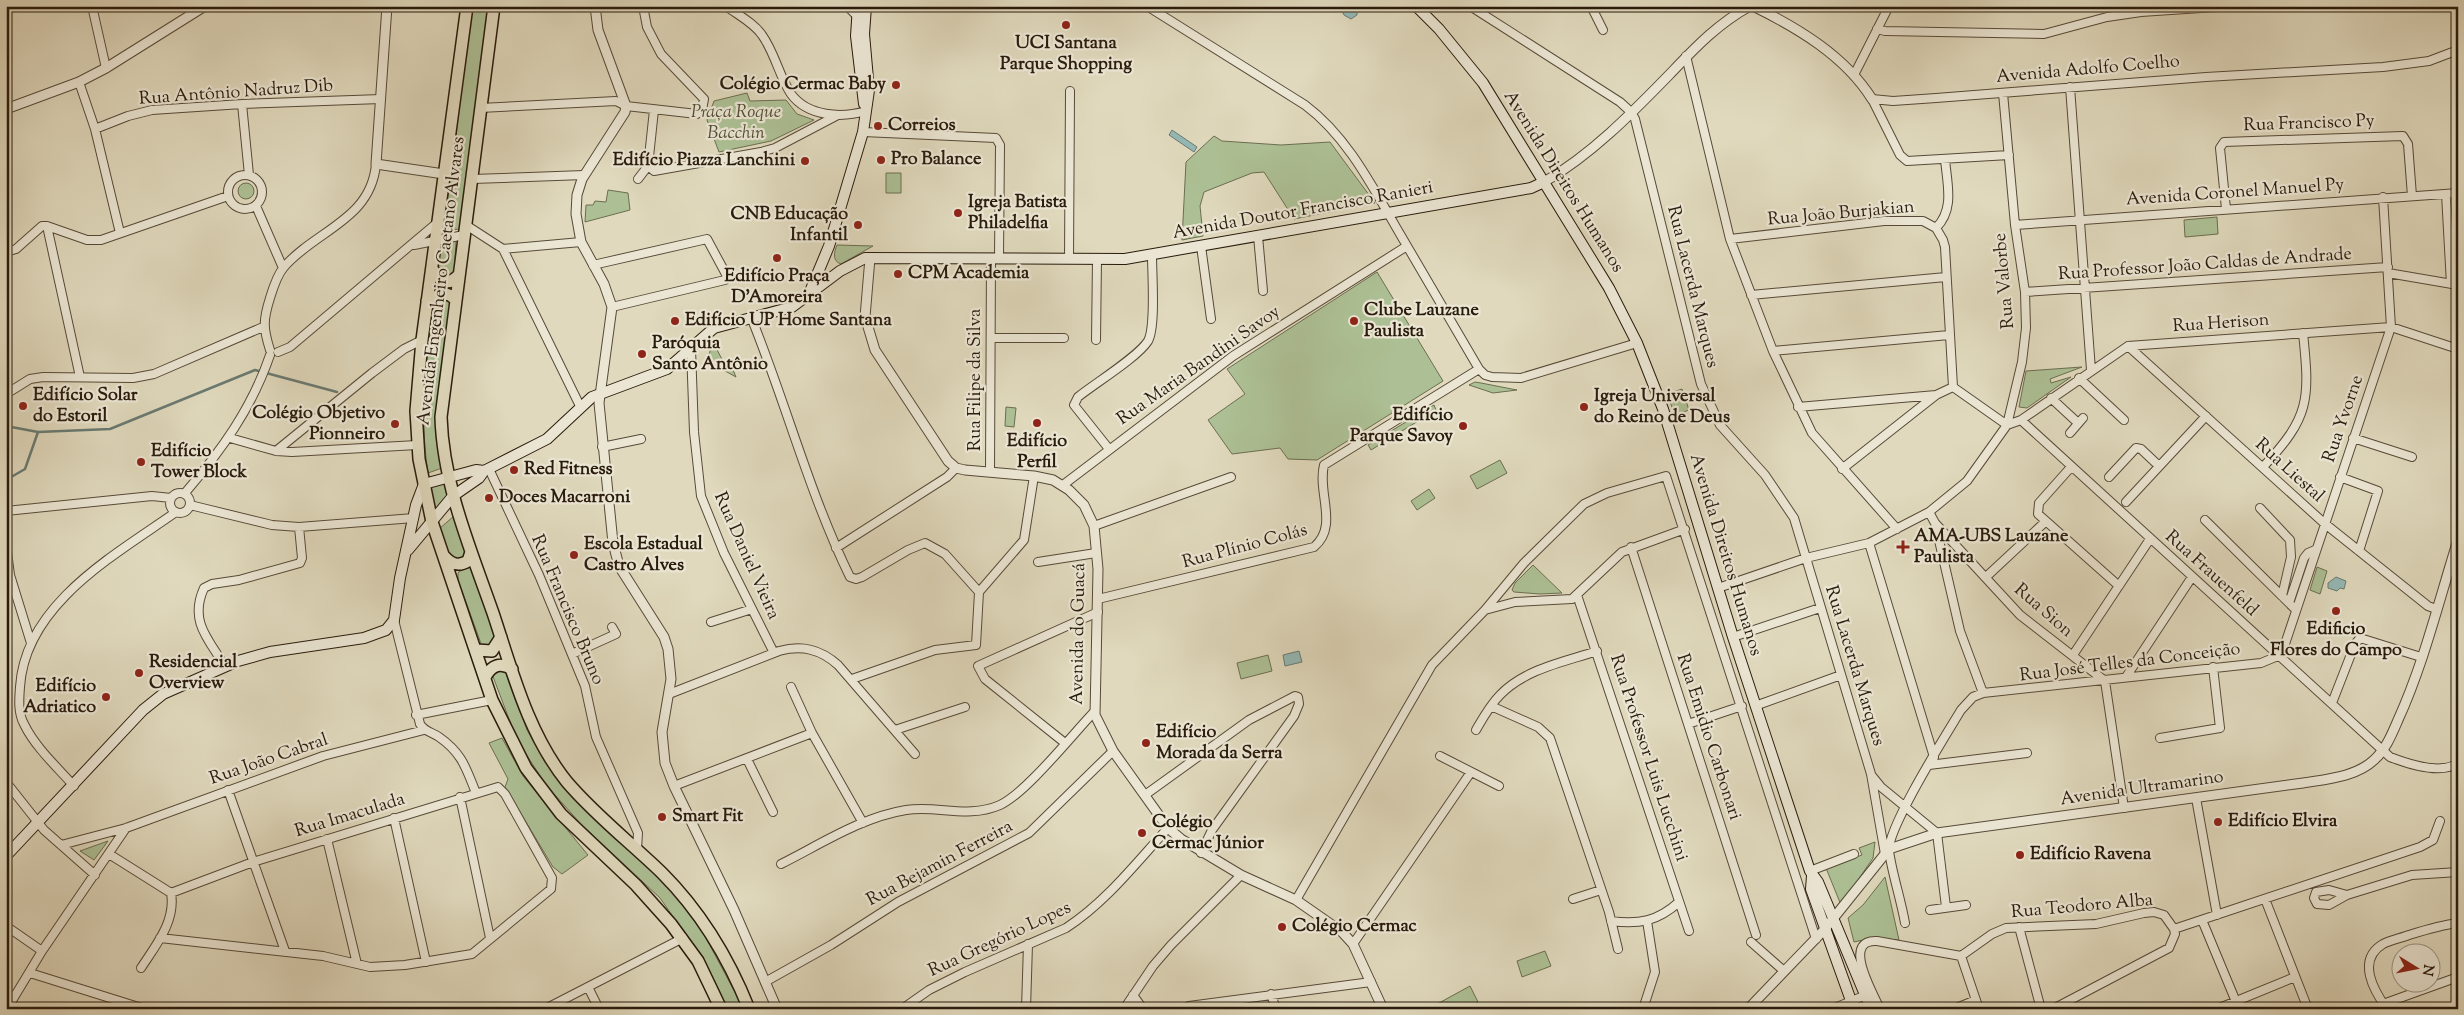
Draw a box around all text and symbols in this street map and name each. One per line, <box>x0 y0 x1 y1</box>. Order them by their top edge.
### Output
marker: UCI Santana Parque Shopping <box>1060 19 1072 31</box>
place label: UCI Santana Parque Shopping <box>1000 31 1132 78</box>
street label: Avenida Adolfo Coelho <box>1995 49 2181 91</box>
place label: Colégio Cermac Baby <box>720 72 886 98</box>
street label: Rua Antônio Nadruz Dib <box>138 73 334 113</box>
marker: Colégio Cermac Baby <box>890 79 902 91</box>
street label: Avenida Direitos Humanos <box>1496 86 1630 278</box>
park label: Praça Roque Bacchin <box>691 100 781 147</box>
street label: Rua Francisco Py <box>2243 109 2375 139</box>
place label: Correios <box>888 113 956 139</box>
marker: Correios <box>872 120 884 132</box>
street label: Avenida Engenheiro Caetano Alvares <box>411 135 473 427</box>
place label: Pro Balance <box>891 147 982 173</box>
place label: Edifício Piazza Lanchini <box>613 148 796 174</box>
marker: Pro Balance <box>875 154 887 166</box>
marker: Edifício Piazza Lanchini <box>799 155 811 167</box>
street label: Avenida Coronel Manuel Py <box>2125 172 2345 214</box>
street label: Avenida Doutor Francisco Ranieri <box>1171 175 1435 247</box>
place label: Igreja Batista Philadelfia <box>968 190 1068 237</box>
street label: Rua João Burjakian <box>1766 195 1916 233</box>
place label: CNB Educação Infantil <box>730 202 849 249</box>
street label: Rua Lacerda Marques <box>1659 203 1725 371</box>
marker: Igreja Batista Philadelfia <box>952 207 964 219</box>
marker: CNB Educação Infantil <box>852 219 864 231</box>
street label: Rua Valorbe <box>1988 232 2022 330</box>
street label: Rua Professor João Caldas de Andrade <box>2057 242 2353 288</box>
marker: Edifício Praça D'Amoreira <box>771 252 783 264</box>
place label: CPM Academia <box>908 261 1030 287</box>
place label: Edifício Praça D'Amoreira <box>724 264 830 311</box>
marker: CPM Academia <box>892 268 904 280</box>
place label: Clube Lauzane Paulista <box>1364 298 1479 345</box>
street label: Rua Maria Bandini Savoy <box>1112 300 1286 432</box>
place label: Edifício UP Home Santana <box>685 308 892 334</box>
street label: Rua Herison <box>2172 308 2271 340</box>
street label: Rua Filipe da Silva <box>963 309 989 451</box>
marker: Edifício UP Home Santana <box>669 315 681 327</box>
marker: Clube Lauzane Paulista <box>1348 315 1360 327</box>
place label: Paróquia Santo Antônio <box>652 331 768 378</box>
marker: Paróquia Santo Antônio <box>636 348 648 360</box>
street label: Rua Yvorne <box>2317 372 2371 466</box>
place label: Edifício Solar do Estoril <box>33 383 138 430</box>
place label: Igreja Universal do Reino de Deus <box>1594 384 1730 431</box>
marker: Edifício Solar do Estoril <box>17 400 29 412</box>
place label: Colégio Objetivo Pionneiro <box>252 401 385 448</box>
marker: Igreja Universal do Reino de Deus <box>1578 401 1590 413</box>
place label: Edifício Parque Savoy <box>1350 403 1453 450</box>
marker: Edifício Perfil <box>1031 417 1043 429</box>
marker: Colégio Objetivo Pionneiro <box>389 418 401 430</box>
marker: Edifício Parque Savoy <box>1457 420 1469 432</box>
place label: Edifício Perfil <box>1007 429 1067 476</box>
street label: Rua Liestal <box>2248 433 2330 509</box>
place label: Edifício Tower Block <box>151 439 247 486</box>
street label: Avenida Direitos Humanos <box>1682 451 1768 659</box>
marker: Edifício Tower Block <box>135 456 147 468</box>
place label: Red Fitness <box>524 457 613 483</box>
marker: Red Fitness <box>508 464 520 476</box>
place label: Doces Macarroni <box>499 485 631 511</box>
street label: Rua Daniel Vieira <box>706 488 786 624</box>
marker: Doces Macarroni <box>483 492 495 504</box>
street label: Rua Plínio Colás <box>1179 518 1311 576</box>
place label: AMA-UBS Lauzane Paulista <box>1914 524 2069 571</box>
street label: Rua Frauenfeld <box>2158 525 2264 623</box>
street label: Rua Francisco Bruno <box>524 531 610 689</box>
place label: Escola Estadual Castro Alves <box>584 532 704 579</box>
marker: AMA-UBS Lauzane Paulista <box>1896 540 1910 554</box>
marker: Escola Estadual Castro Alves <box>568 549 580 561</box>
street label: Avenida do Guacá <box>1065 563 1093 705</box>
street label: Rua Sion <box>2008 578 2079 644</box>
street label: Rua Lacerda Marques <box>1817 583 1891 749</box>
marker: Edificio Flores do Campo <box>2330 605 2342 617</box>
place label: Edificio Flores do Campo <box>2270 617 2402 664</box>
street label: Rua José Telles da Conceição <box>2018 637 2242 689</box>
place label: Residencial Overview <box>149 650 238 697</box>
street label: Rua Emidio Carbonari <box>1669 650 1747 824</box>
street label: Rua Professor Luis Lucchini <box>1602 651 1694 865</box>
marker: Residencial Overview <box>133 667 145 679</box>
place label: Edifício Adriatico <box>23 674 96 721</box>
marker: Edifício Adriatico <box>100 691 112 703</box>
place label: Edifício Morada da Serra <box>1156 720 1283 767</box>
street label: Rua João Cabral <box>206 728 332 792</box>
marker: Edifício Morada da Serra <box>1140 737 1152 749</box>
street label: Avenida Ultramarino <box>2059 765 2226 813</box>
street label: Rua Imaculada <box>292 787 408 845</box>
place label: Smart Fit <box>672 804 744 830</box>
place label: Edifício Elvira <box>2228 809 2338 835</box>
place label: Colégio Cermac Júnior <box>1152 810 1264 857</box>
marker: Smart Fit <box>656 811 668 823</box>
street label: Rua Bejamin Ferreira <box>862 814 1018 914</box>
marker: Edifício Elvira <box>2212 816 2224 828</box>
marker: Colégio Cermac Júnior <box>1136 827 1148 839</box>
place label: Edifício Ravena <box>2030 842 2152 868</box>
marker: Edifício Ravena <box>2014 849 2026 861</box>
street label: Rua Teodoro Alba <box>2010 888 2154 926</box>
street label: Rua Gregório Lopes <box>924 896 1076 984</box>
place label: Colégio Cermac <box>1292 914 1418 940</box>
marker: Colégio Cermac <box>1276 921 1288 933</box>
north arrow <box>2392 942 2442 992</box>
text: N <box>2416 963 2438 977</box>

